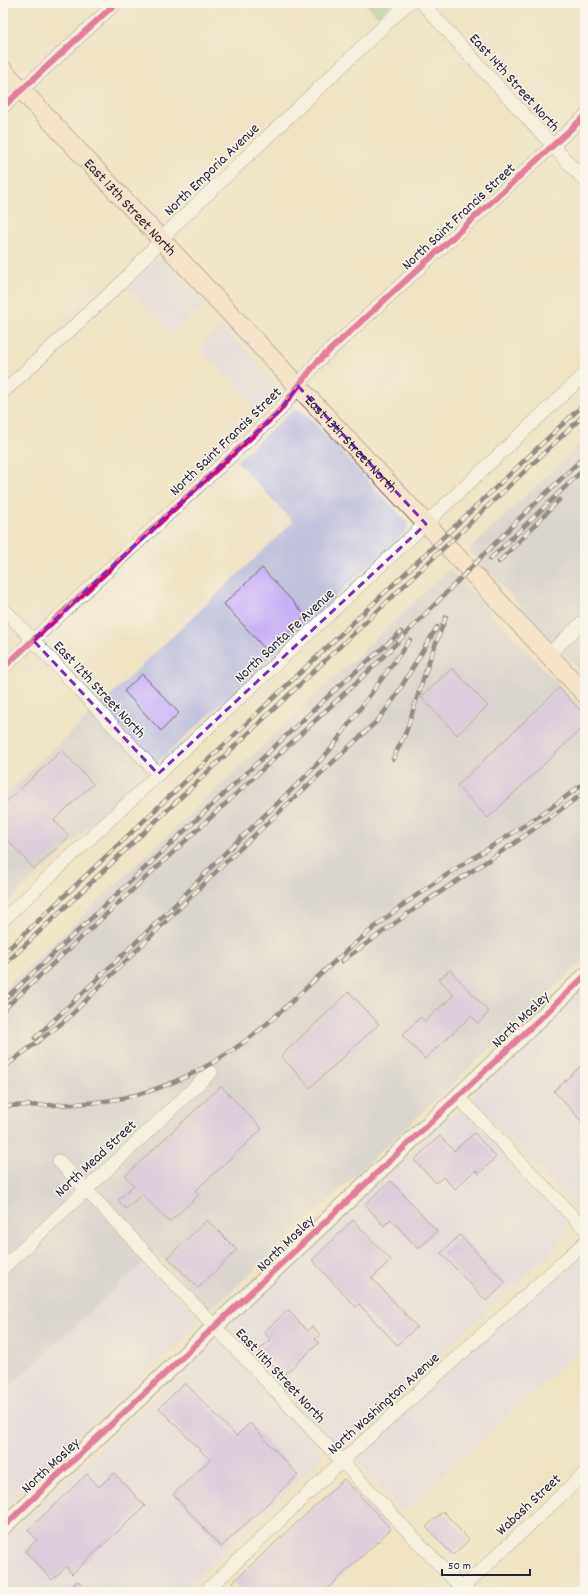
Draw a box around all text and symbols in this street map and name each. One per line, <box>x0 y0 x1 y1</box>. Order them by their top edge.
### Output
street label: East 14th Street North <box>463 29 564 138</box>
street label: North Emporia Avenue <box>159 118 266 222</box>
street label: East 13th Street North <box>78 154 181 262</box>
street label: North Saint Francis Street <box>397 158 522 276</box>
street label: North Saint Francis Street <box>165 382 288 502</box>
street label: East 13th Street North <box>299 391 402 499</box>
street label: North Santa Fe Avenue <box>230 584 341 689</box>
street label: East 12th Street North <box>47 637 150 744</box>
street label: North Mosley <box>487 986 556 1054</box>
street label: North Mead Street <box>51 1115 143 1203</box>
street label: North Mosley <box>252 1210 321 1278</box>
street label: East 11th Street North <box>229 1324 330 1429</box>
street label: North Washington Avenue <box>323 1348 446 1461</box>
street label: North Mosley <box>17 1433 86 1500</box>
street label: Wabash Street <box>492 1469 567 1542</box>
scale bar <box>442 1551 530 1577</box>
text: 50 m <box>448 1558 471 1575</box>

